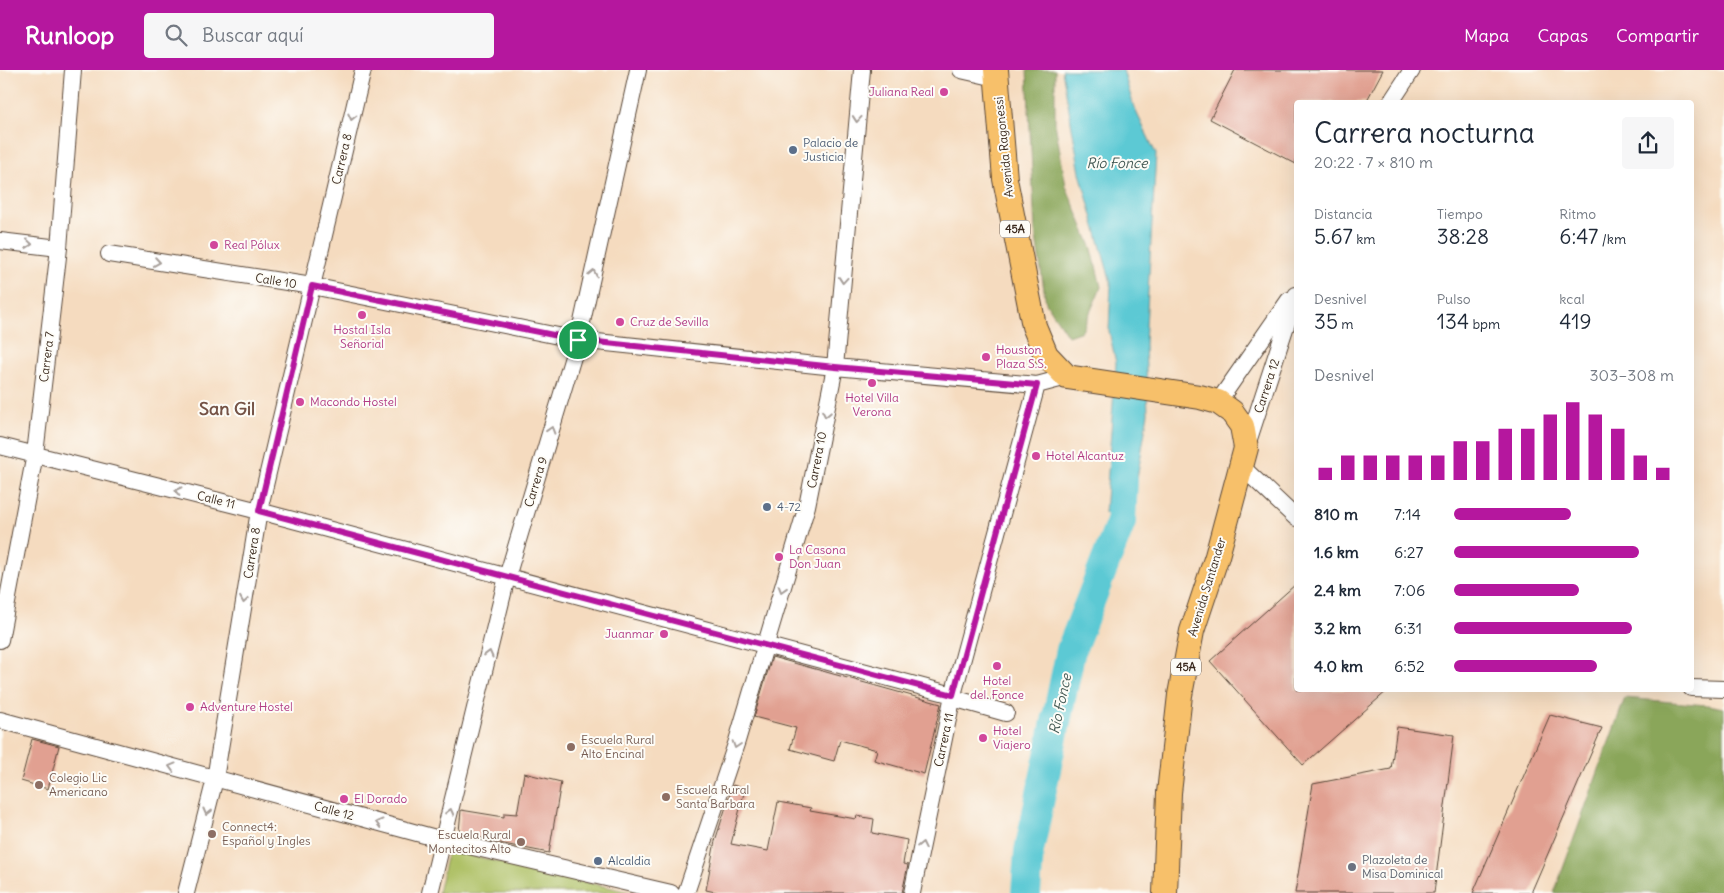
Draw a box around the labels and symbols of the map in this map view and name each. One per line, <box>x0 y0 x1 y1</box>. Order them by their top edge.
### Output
place label: Juliana Real <box>869 84 934 99</box>
marker: Juliana Real <box>938 86 950 98</box>
street label: Avenida Ragonessi <box>991 96 1016 198</box>
one-way arrow <box>347 113 358 122</box>
one-way arrow <box>852 115 863 123</box>
street label: Carrera 8 <box>328 132 355 186</box>
place label: Palacio de Justicia <box>803 135 858 164</box>
marker: Palacio de Justicia <box>787 144 799 156</box>
water label: Río Fonce <box>1087 154 1149 172</box>
road number: 45A <box>1000 220 1030 238</box>
place label: Real Pólux <box>224 237 280 252</box>
one-way arrow <box>26 238 34 249</box>
marker: Real Pólux <box>208 239 220 251</box>
one-way arrow <box>154 256 162 267</box>
one-way arrow <box>587 269 598 278</box>
street label: Calle 10 <box>254 270 298 291</box>
one-way arrow <box>837 277 848 285</box>
marker: Hostal Isla Señorial <box>356 309 368 321</box>
place label: Cruz de Sevilla <box>630 314 709 329</box>
marker: Cruz de Sevilla <box>614 316 626 328</box>
pin <box>557 319 599 361</box>
place label: Hostal Isla Señorial <box>333 322 391 351</box>
street label: Carrera 7 <box>36 331 57 383</box>
place label: Houston Plaza S.S. <box>996 342 1046 371</box>
marker: Houston Plaza S.S. <box>980 351 992 363</box>
street label: Carrera 12 <box>1251 356 1282 415</box>
marker: Hotel Villa Verona <box>866 377 878 389</box>
place label: Hotel Villa Verona <box>845 390 899 419</box>
place label: Macondo Hostel <box>310 394 397 409</box>
marker: Macondo Hostel <box>294 396 306 408</box>
district label: San Gil <box>199 397 255 420</box>
one-way arrow <box>821 410 831 419</box>
one-way arrow <box>546 426 556 435</box>
street label: Carrera 10 <box>804 430 829 490</box>
place label: Hotel Alcantuz <box>1046 448 1124 463</box>
marker: Hotel Alcantuz <box>1030 450 1042 462</box>
street label: Carrera 9 <box>521 455 550 509</box>
one-way arrow <box>175 486 183 496</box>
street label: Calle 11 <box>195 488 237 511</box>
place label: 4-72 <box>777 499 801 514</box>
marker: 4-72 <box>761 501 773 513</box>
street label: Carrera 8 <box>240 526 263 580</box>
street label: Avenida Santander <box>1184 535 1229 638</box>
place label: La Casona Don Juan <box>789 542 846 571</box>
marker: La Casona Don Juan <box>773 551 785 563</box>
one-way arrow <box>778 584 788 593</box>
one-way arrow <box>240 596 250 605</box>
place label: Juanmar <box>605 626 654 641</box>
marker: Juanmar <box>658 628 670 640</box>
one-way arrow <box>483 649 494 658</box>
road number: 45A <box>1171 658 1201 676</box>
marker: Hotel del. Fonce <box>991 660 1003 672</box>
water label: Río Fonce <box>1045 671 1075 736</box>
place label: Hotel del. Fonce <box>970 673 1024 702</box>
place label: Adventure Hostel <box>200 699 293 714</box>
marker: Adventure Hostel <box>184 701 196 713</box>
street label: Carrera 11 <box>931 712 957 768</box>
place label: Hotel Viajero <box>993 723 1031 752</box>
place label: Escuela Rural Alto Encinal <box>581 732 654 761</box>
marker: Hotel Viajero <box>977 732 989 744</box>
one-way arrow <box>732 740 742 748</box>
marker: Escuela Rural Alto Encinal <box>565 741 577 753</box>
one-way arrow <box>167 762 176 773</box>
place label: Colegio Lic Americano <box>49 770 108 799</box>
marker: Colegio Lic Americano <box>33 779 45 791</box>
place label: Escuela Rural Santa Barbara <box>676 782 755 811</box>
place label: El Dorado <box>354 791 407 806</box>
marker: Escuela Rural Santa Barbara <box>660 791 672 803</box>
marker: El Dorado <box>338 793 350 805</box>
street label: Calle 12 <box>313 798 356 823</box>
one-way arrow <box>202 807 213 816</box>
one-way arrow <box>444 807 455 816</box>
one-way arrow <box>375 818 384 829</box>
place label: Connect4: Español y Ingles <box>222 819 311 848</box>
place label: Escuela Rural Montecitos Alto <box>428 827 511 856</box>
marker: Connect4: Español y Ingles <box>206 828 218 840</box>
marker: Escuela Rural Montecitos Alto <box>515 836 527 848</box>
one-way arrow <box>916 841 926 850</box>
place label: Plazoleta de Misa Dominical <box>1362 852 1443 881</box>
place label: Alcaldia <box>608 853 651 868</box>
marker: Alcaldia <box>592 855 604 867</box>
marker: Plazoleta de Misa Dominical <box>1346 861 1358 873</box>

